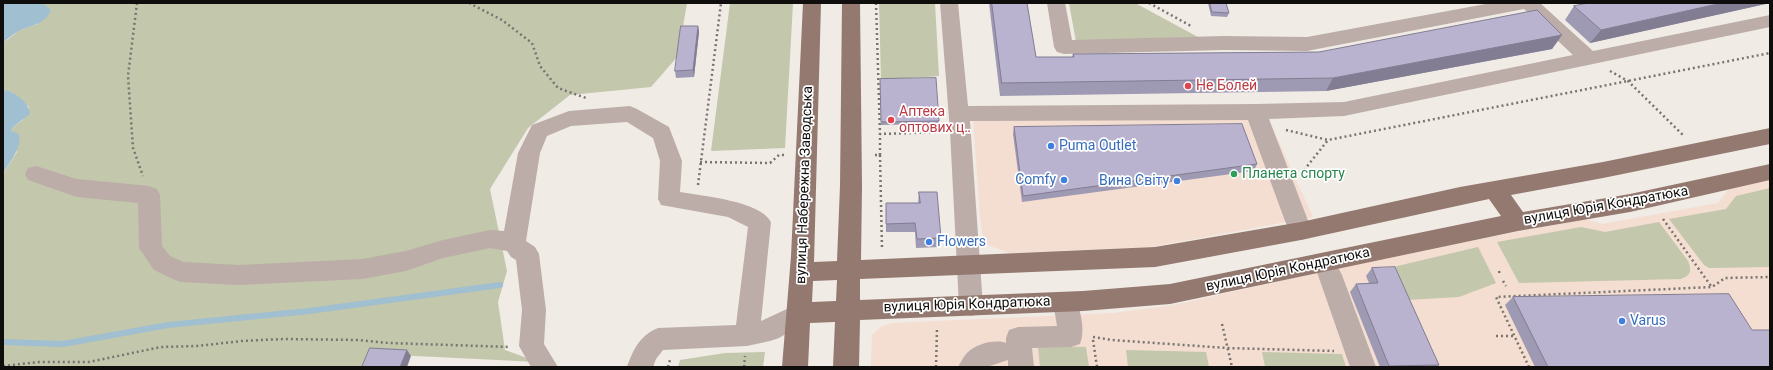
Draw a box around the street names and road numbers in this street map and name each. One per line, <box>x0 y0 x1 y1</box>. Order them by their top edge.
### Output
street label: вулиця Набережна Заводська <box>793 86 817 284</box>
street label: вулиця Юрія Кондратюка <box>1522 183 1690 229</box>
street label: вулиця Юрія Кондратюка <box>1205 244 1371 296</box>
street label: вулиця Юрія Кондратюка <box>883 294 1051 316</box>

